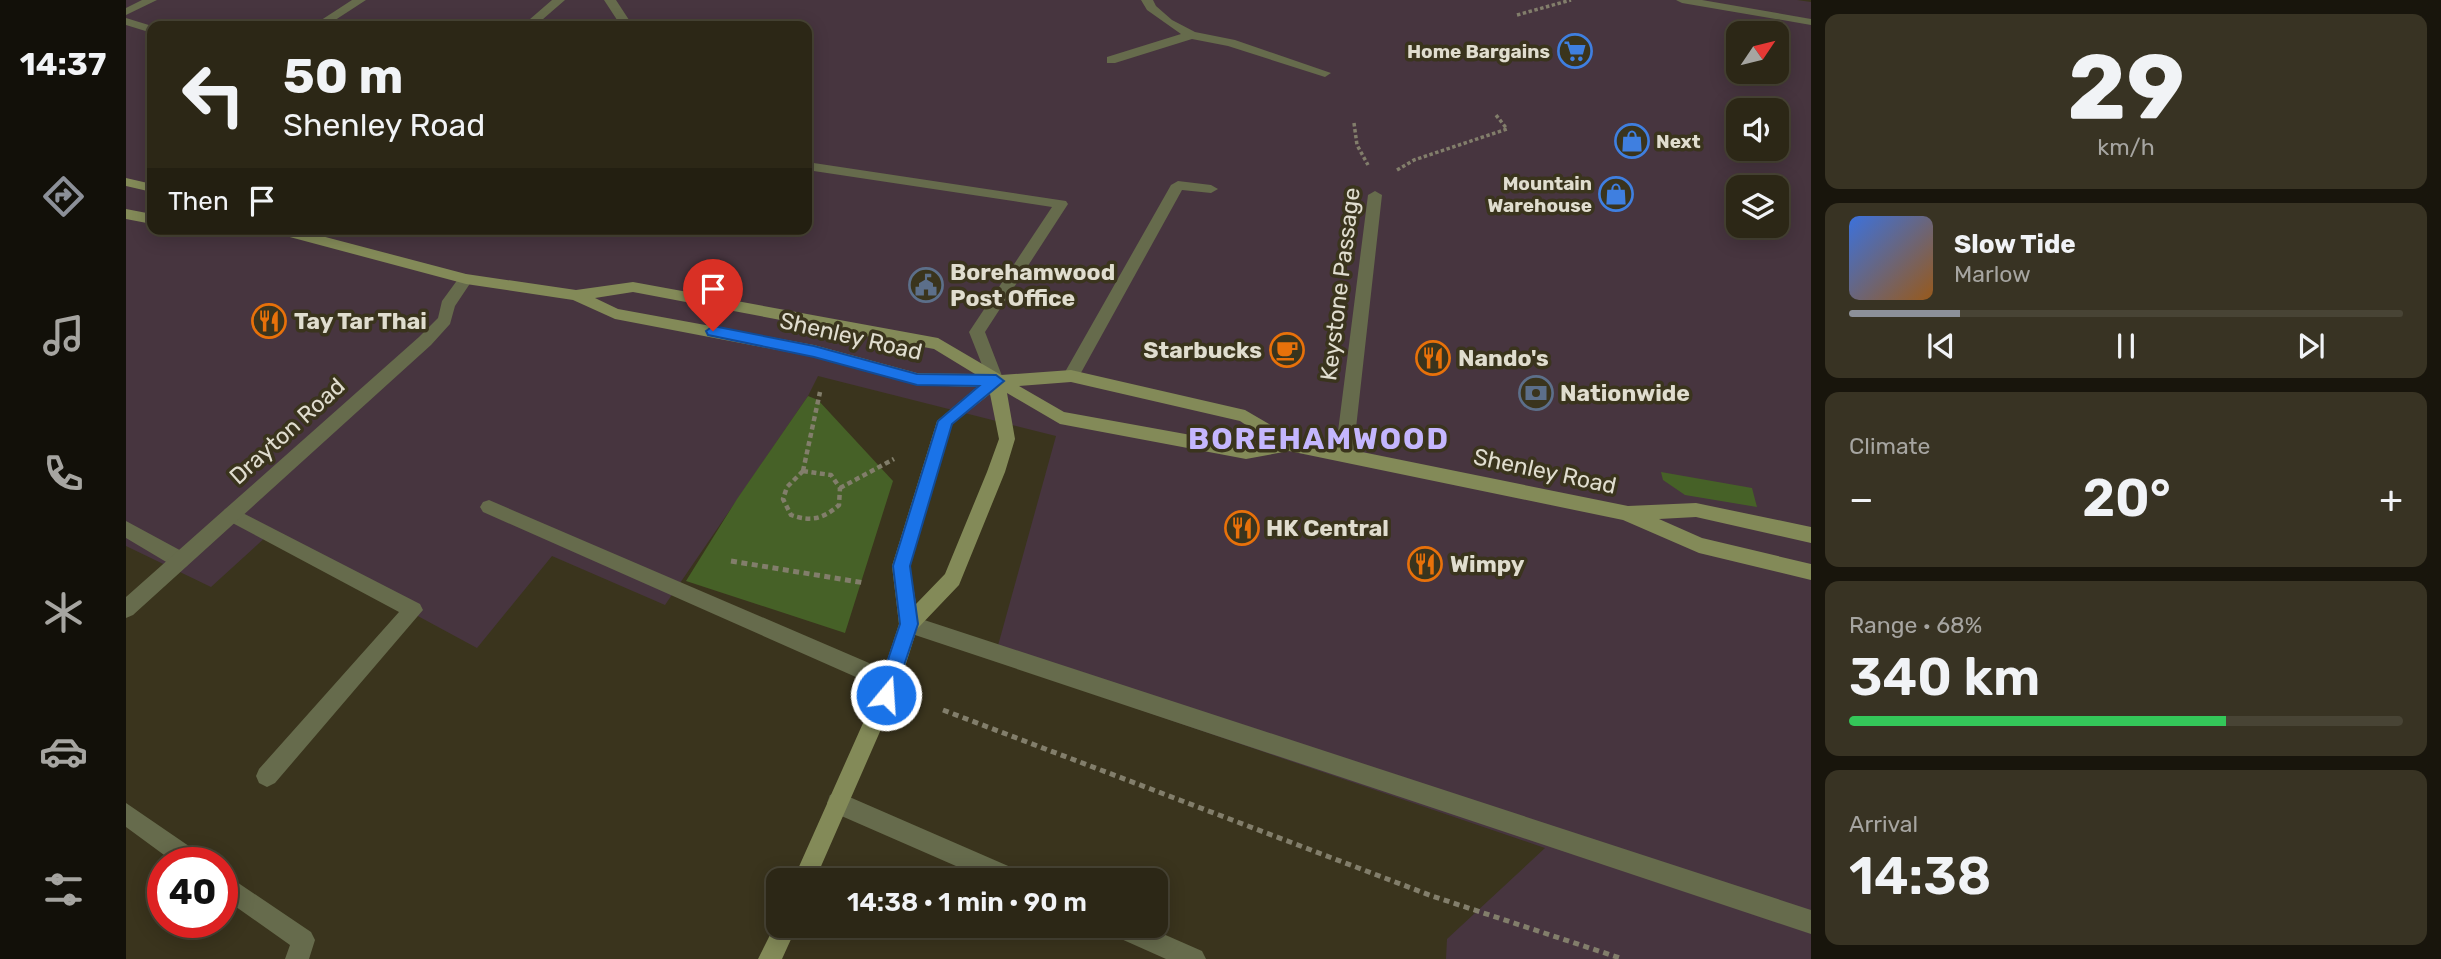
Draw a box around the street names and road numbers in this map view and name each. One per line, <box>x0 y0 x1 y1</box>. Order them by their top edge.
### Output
street label: Keystone Passage <box>1314 186 1366 382</box>
street label: Shenley Road <box>777 306 925 366</box>
street label: Drayton Road <box>223 372 351 490</box>
street label: Shenley Road <box>1471 442 1619 500</box>

